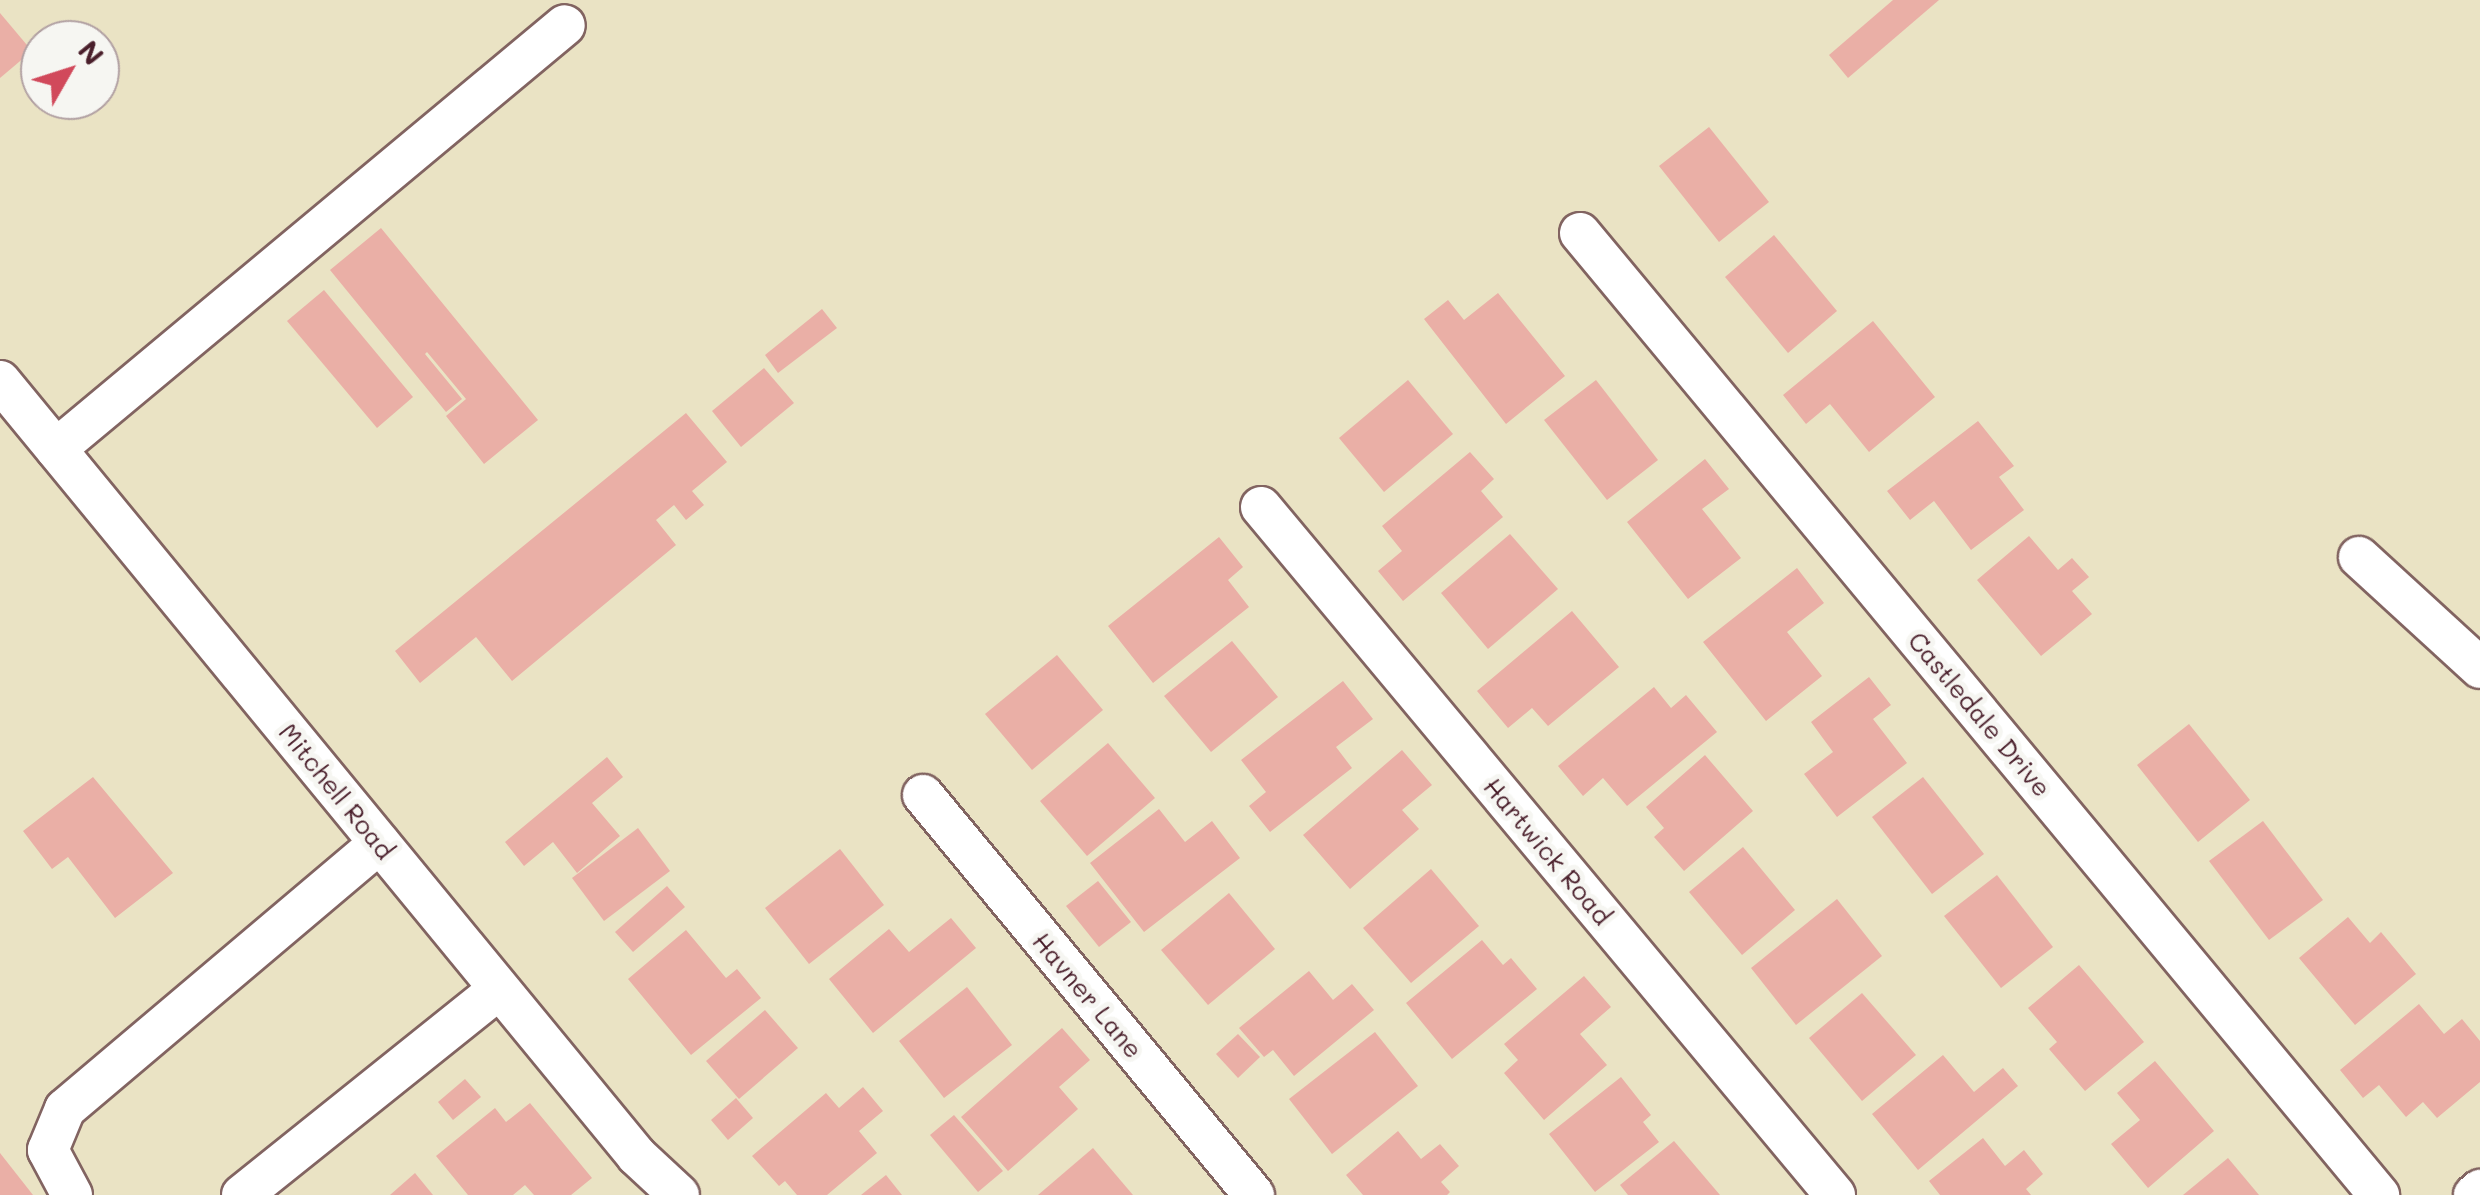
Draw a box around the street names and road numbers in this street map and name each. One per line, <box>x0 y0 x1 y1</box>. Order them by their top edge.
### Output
street label: Castledale Drive <box>1902 626 2058 802</box>
street label: Mitchell Road <box>273 717 401 865</box>
street label: Hartwick Road <box>1478 772 1618 930</box>
street label: Havner Lane <box>1027 926 1149 1064</box>

